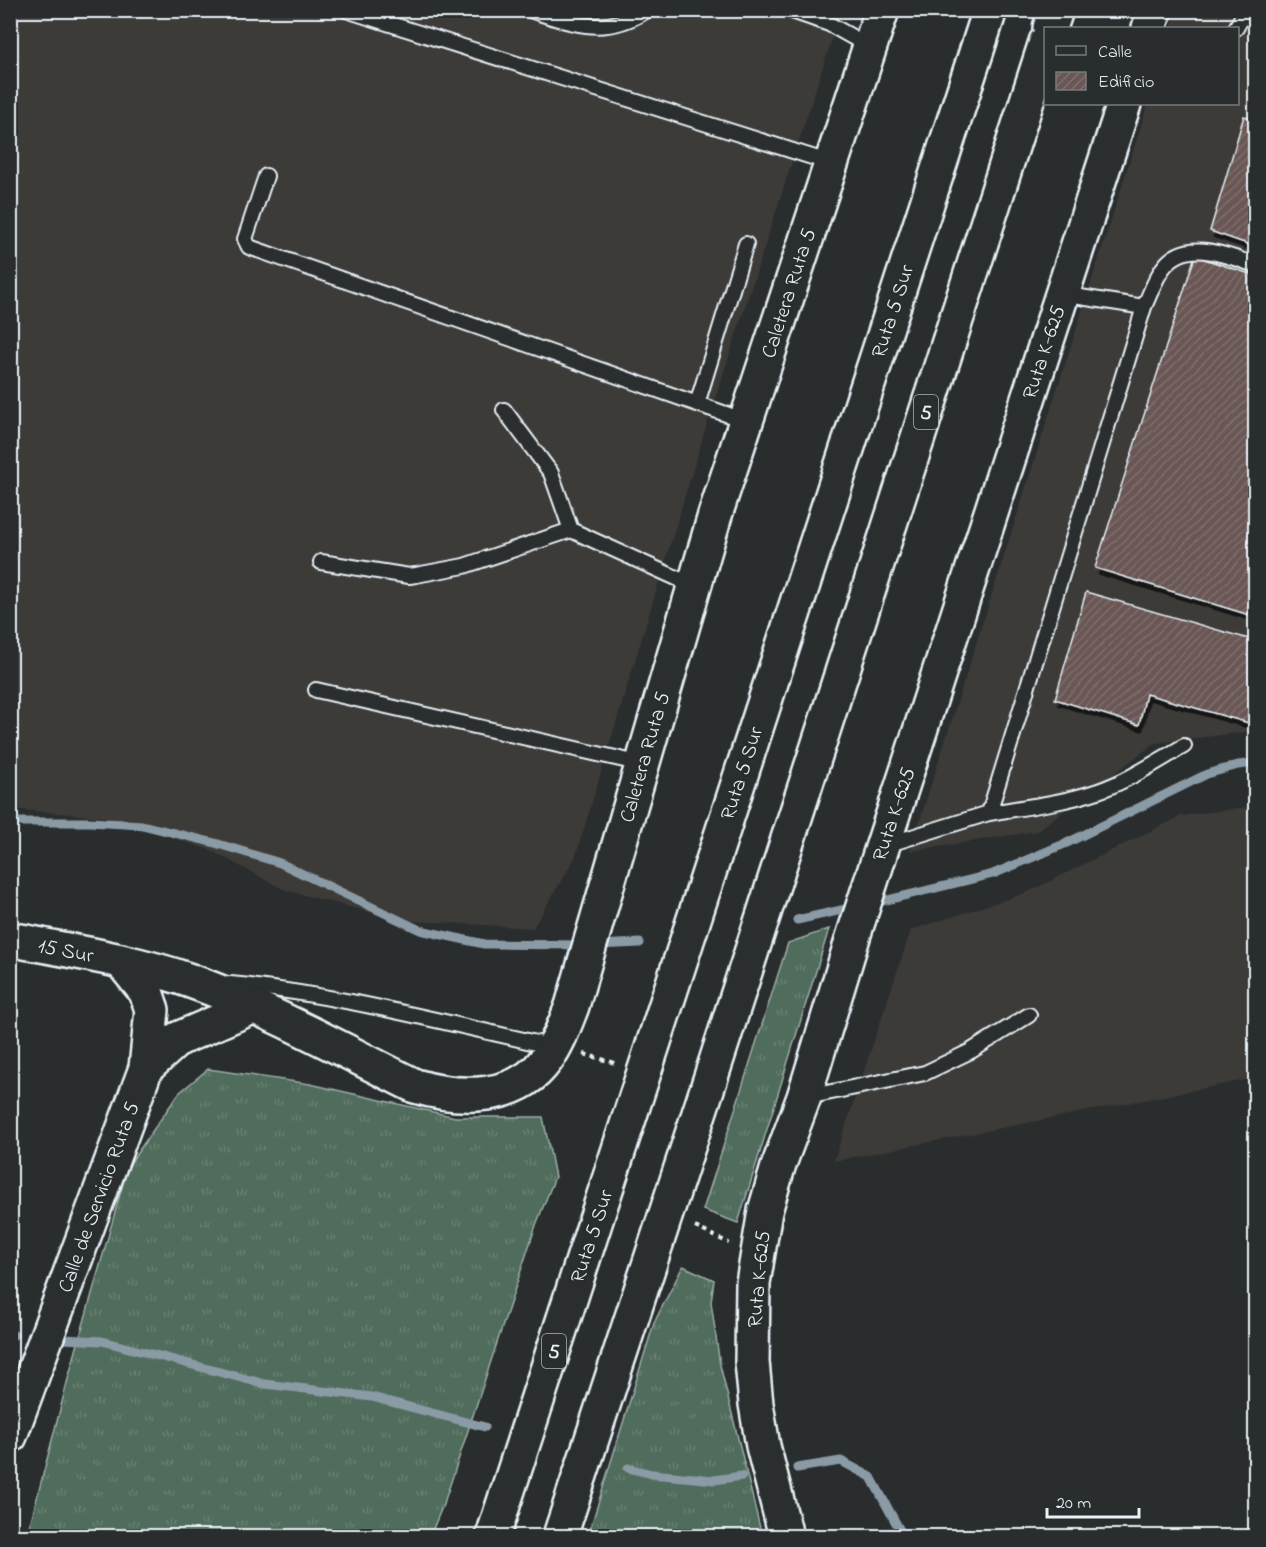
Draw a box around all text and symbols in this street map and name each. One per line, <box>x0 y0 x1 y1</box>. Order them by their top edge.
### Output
legend <box>1044 27 1239 105</box>
text: Calle <box>1098 40 1133 66</box>
text: Edificio <box>1098 70 1154 96</box>
street label: Caletera Ruta 5 <box>755 225 825 362</box>
street label: Ruta 5 Sur <box>865 261 923 362</box>
street label: Ruta K-625 <box>1016 302 1074 403</box>
road number: 5 <box>914 395 938 429</box>
street label: Caletera Ruta 5 <box>613 689 679 826</box>
street label: Ruta 5 Sur <box>714 723 772 824</box>
street label: Ruta K-625 <box>866 764 924 865</box>
street label: 15 Sur <box>35 932 96 972</box>
street label: Calle de Servicio Ruta 5 <box>51 1098 148 1297</box>
street label: Ruta 5 Sur <box>564 1186 622 1287</box>
street label: Ruta K-625 <box>741 1230 779 1329</box>
road number: 5 <box>542 1334 566 1368</box>
scale bar <box>1047 1481 1138 1519</box>
text: 20 m <box>1056 1491 1091 1517</box>

